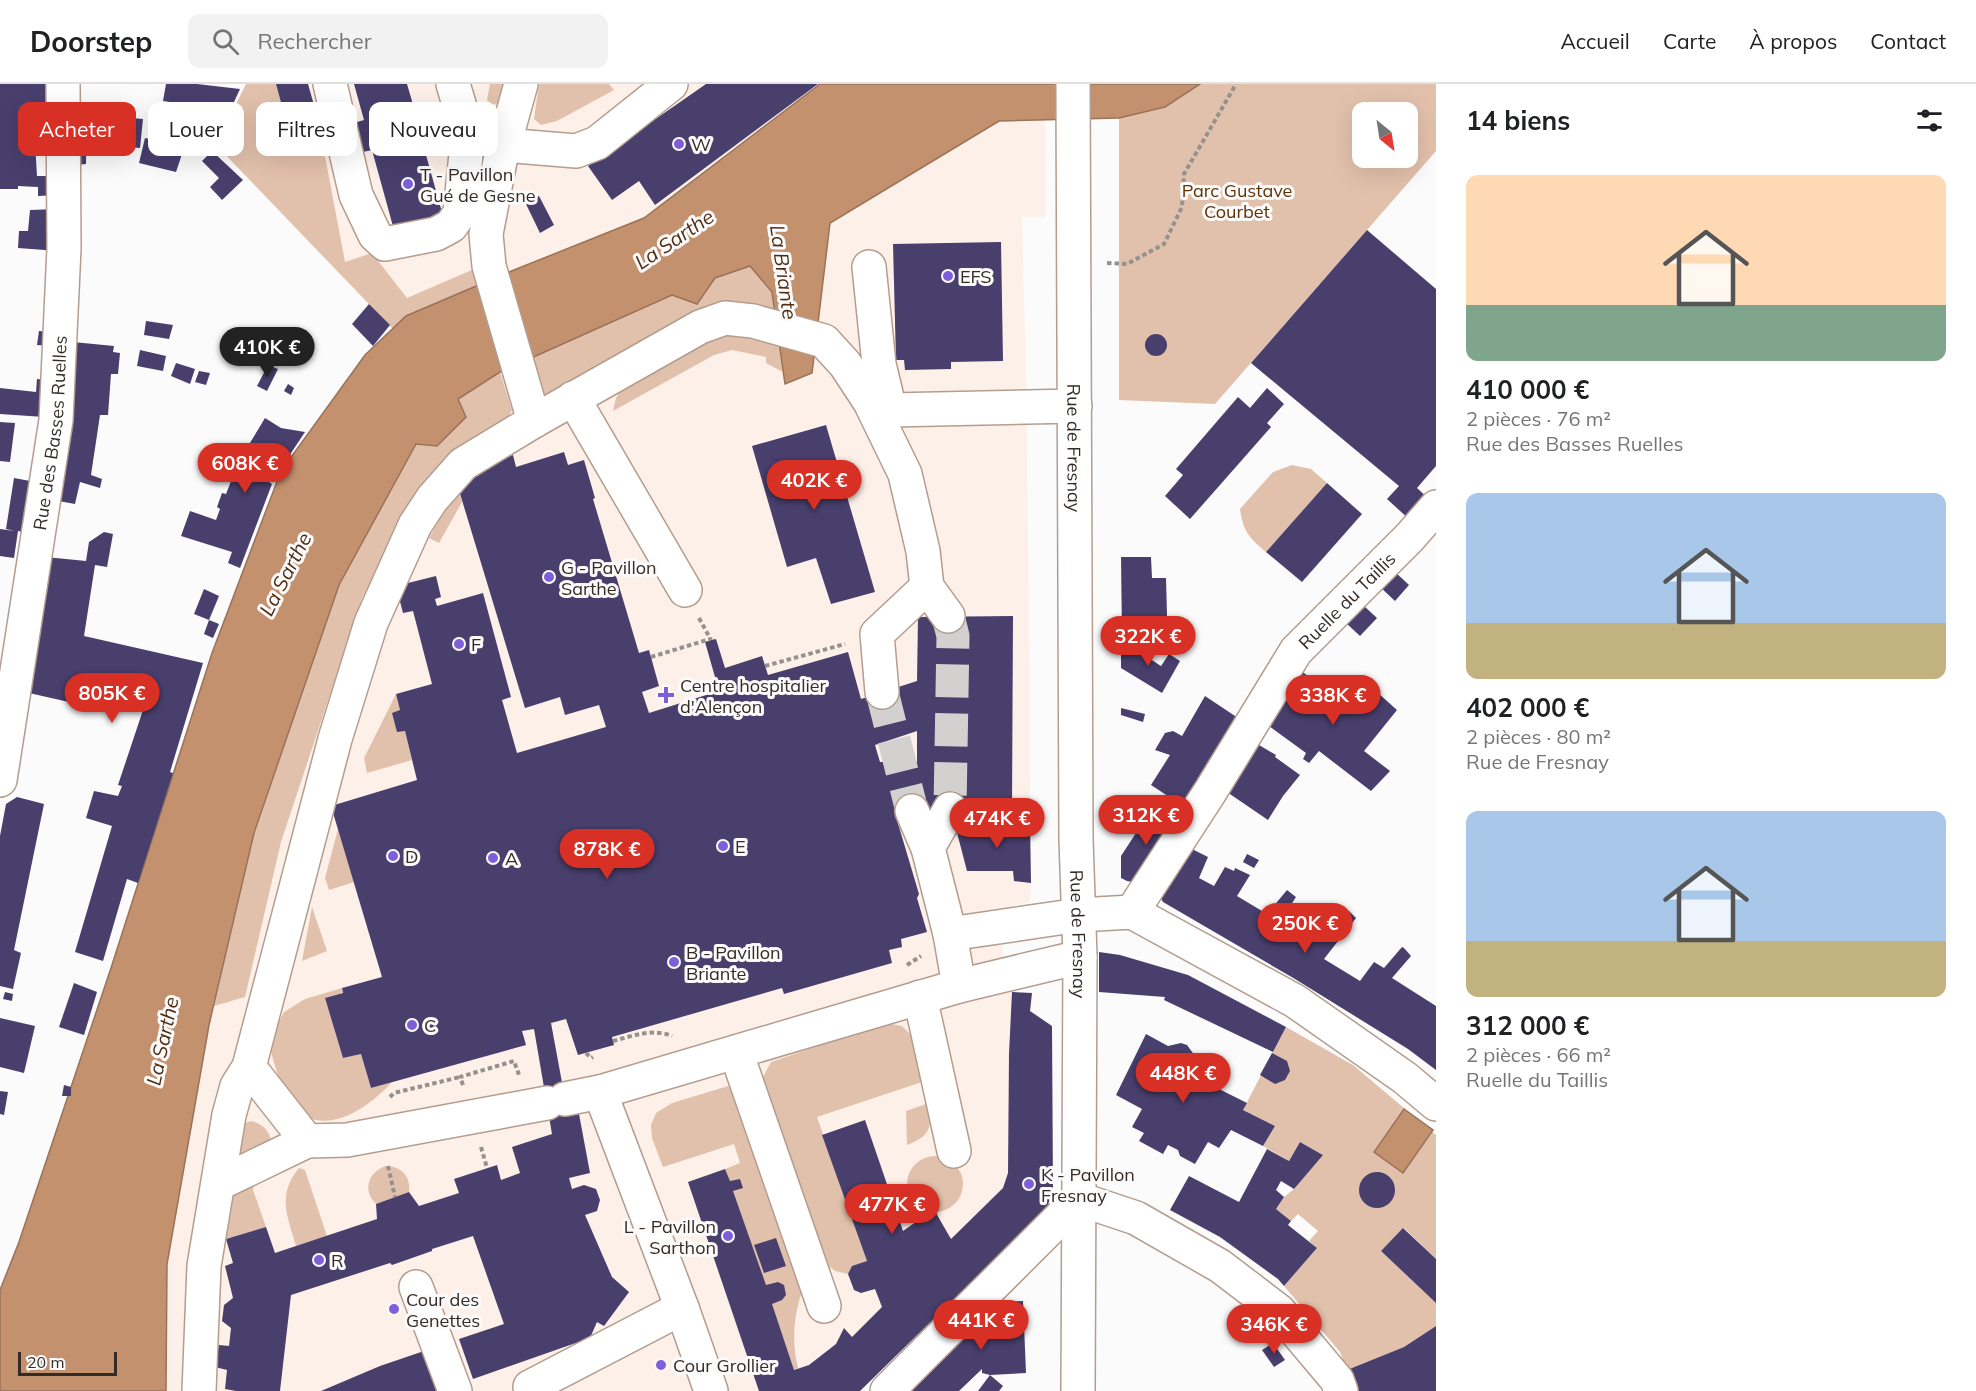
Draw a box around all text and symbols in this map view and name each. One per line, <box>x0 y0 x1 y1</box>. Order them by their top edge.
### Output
search box <box>188 14 608 68</box>
text: Doorstep <box>30 24 152 59</box>
icon: search <box>209 25 242 58</box>
text: Rechercher <box>257 27 372 55</box>
text: Accueil <box>1560 28 1630 54</box>
text: Carte <box>1663 28 1716 54</box>
text: À propos <box>1749 28 1837 54</box>
text: Contact <box>1870 28 1946 54</box>
chip: Acheter <box>18 102 136 156</box>
chip: Louer <box>148 102 244 156</box>
chip: Filtres <box>256 102 357 156</box>
chip: Nouveau <box>369 102 498 156</box>
north arrow <box>1352 102 1418 168</box>
map controls <box>1352 102 1418 168</box>
text: 14 biens <box>1466 104 1570 137</box>
icon: filters <box>1913 104 1946 137</box>
place label: W <box>691 133 711 156</box>
marker: W <box>672 137 686 151</box>
place label: T - Pavillon Gué de Gesne <box>420 163 536 207</box>
marker: T - Pavillon Gué de Gesne <box>401 177 415 191</box>
park label: Parc Gustave Courbet <box>1182 179 1292 223</box>
water label: La Sarthe <box>630 203 718 275</box>
icon: home <box>1652 214 1760 322</box>
water label: La Briante <box>765 223 803 321</box>
place label: EFS <box>960 265 992 288</box>
marker: EFS <box>941 269 955 283</box>
pin: 410K € <box>218 327 316 378</box>
text: 410K € <box>234 334 300 359</box>
street label: Rue des Basses Ruelles <box>28 335 71 532</box>
text: 410 000 € <box>1466 373 1589 406</box>
street label: Rue de Fresnay <box>1063 384 1086 513</box>
text: 2 pièces · 76 m² <box>1466 406 1611 431</box>
text: Rue des Basses Ruelles <box>1466 431 1684 456</box>
pin: 608K € <box>196 443 294 494</box>
text: 608K € <box>212 450 278 475</box>
pin: 402K € <box>765 460 863 511</box>
text: 402K € <box>781 467 847 492</box>
water label: La Sarthe <box>253 528 317 620</box>
icon: home <box>1652 532 1760 640</box>
street label: Ruelle du Taillis <box>1293 547 1400 654</box>
place label: G - Pavillon Sarthe <box>561 556 657 600</box>
marker: G - Pavillon Sarthe <box>542 570 556 584</box>
pin: 322K € <box>1099 616 1197 667</box>
text: 322K € <box>1115 623 1181 648</box>
place label: F <box>471 633 481 656</box>
marker: F <box>452 637 466 651</box>
pin: 805K € <box>63 673 161 724</box>
place label: Centre hospitalier d'Alençon <box>680 674 827 718</box>
pin: 338K € <box>1284 675 1382 726</box>
text: 805K € <box>79 680 145 705</box>
text: 338K € <box>1300 682 1366 707</box>
marker: Centre hospitalier d'Alençon <box>657 686 675 704</box>
text: 402 000 € <box>1466 691 1589 724</box>
text: 2 pièces · 80 m² <box>1466 724 1611 749</box>
text: Rue de Fresnay <box>1466 749 1609 774</box>
pin: 312K € <box>1097 795 1195 846</box>
pin: 474K € <box>948 798 1046 849</box>
text: 312K € <box>1113 802 1179 827</box>
text: 474K € <box>964 805 1030 830</box>
pin: 878K € <box>558 829 656 880</box>
place label: E <box>735 835 746 858</box>
text: 878K € <box>574 836 640 861</box>
marker: E <box>716 839 730 853</box>
place label: D <box>405 845 418 868</box>
place label: A <box>505 847 518 870</box>
marker: D <box>386 849 400 863</box>
icon: home <box>1652 850 1760 958</box>
marker: A <box>486 851 500 865</box>
street label: Rue de Fresnay <box>1066 869 1092 999</box>
pin: 250K € <box>1256 903 1354 954</box>
text: 250K € <box>1272 910 1338 935</box>
place label: B - Pavillon Briante <box>686 941 781 985</box>
marker: B - Pavillon Briante <box>667 955 681 969</box>
water label: La Sarthe <box>140 994 184 1088</box>
text: 312 000 € <box>1466 1009 1589 1042</box>
place label: C <box>424 1014 436 1037</box>
marker: C <box>405 1018 419 1032</box>
text: 2 pièces · 66 m² <box>1466 1042 1611 1067</box>
pin: 448K € <box>1134 1053 1232 1104</box>
text: 448K € <box>1150 1060 1216 1085</box>
text: Ruelle du Taillis <box>1466 1067 1608 1092</box>
place label: K - Pavillon Fresnay <box>1041 1163 1135 1207</box>
marker: K - Pavillon Fresnay <box>1022 1177 1036 1191</box>
pin: 477K € <box>843 1184 941 1235</box>
text: 477K € <box>859 1191 925 1216</box>
place label: L - Pavillon Sarthon <box>624 1215 716 1259</box>
marker: L - Pavillon Sarthon <box>721 1229 735 1243</box>
place label: R <box>331 1249 343 1272</box>
marker: R <box>312 1253 326 1267</box>
place label: Cour des Genettes <box>406 1288 480 1332</box>
pin: 441K € <box>932 1300 1030 1351</box>
marker: Cour des Genettes <box>387 1302 401 1316</box>
pin: 346K € <box>1225 1304 1323 1355</box>
text: 441K € <box>948 1307 1014 1332</box>
text: 346K € <box>1241 1311 1307 1336</box>
scale bar <box>18 1349 117 1376</box>
text: 20 m <box>27 1352 64 1372</box>
place label: Cour Grollier <box>673 1354 776 1377</box>
marker: Cour Grollier <box>654 1358 668 1372</box>

